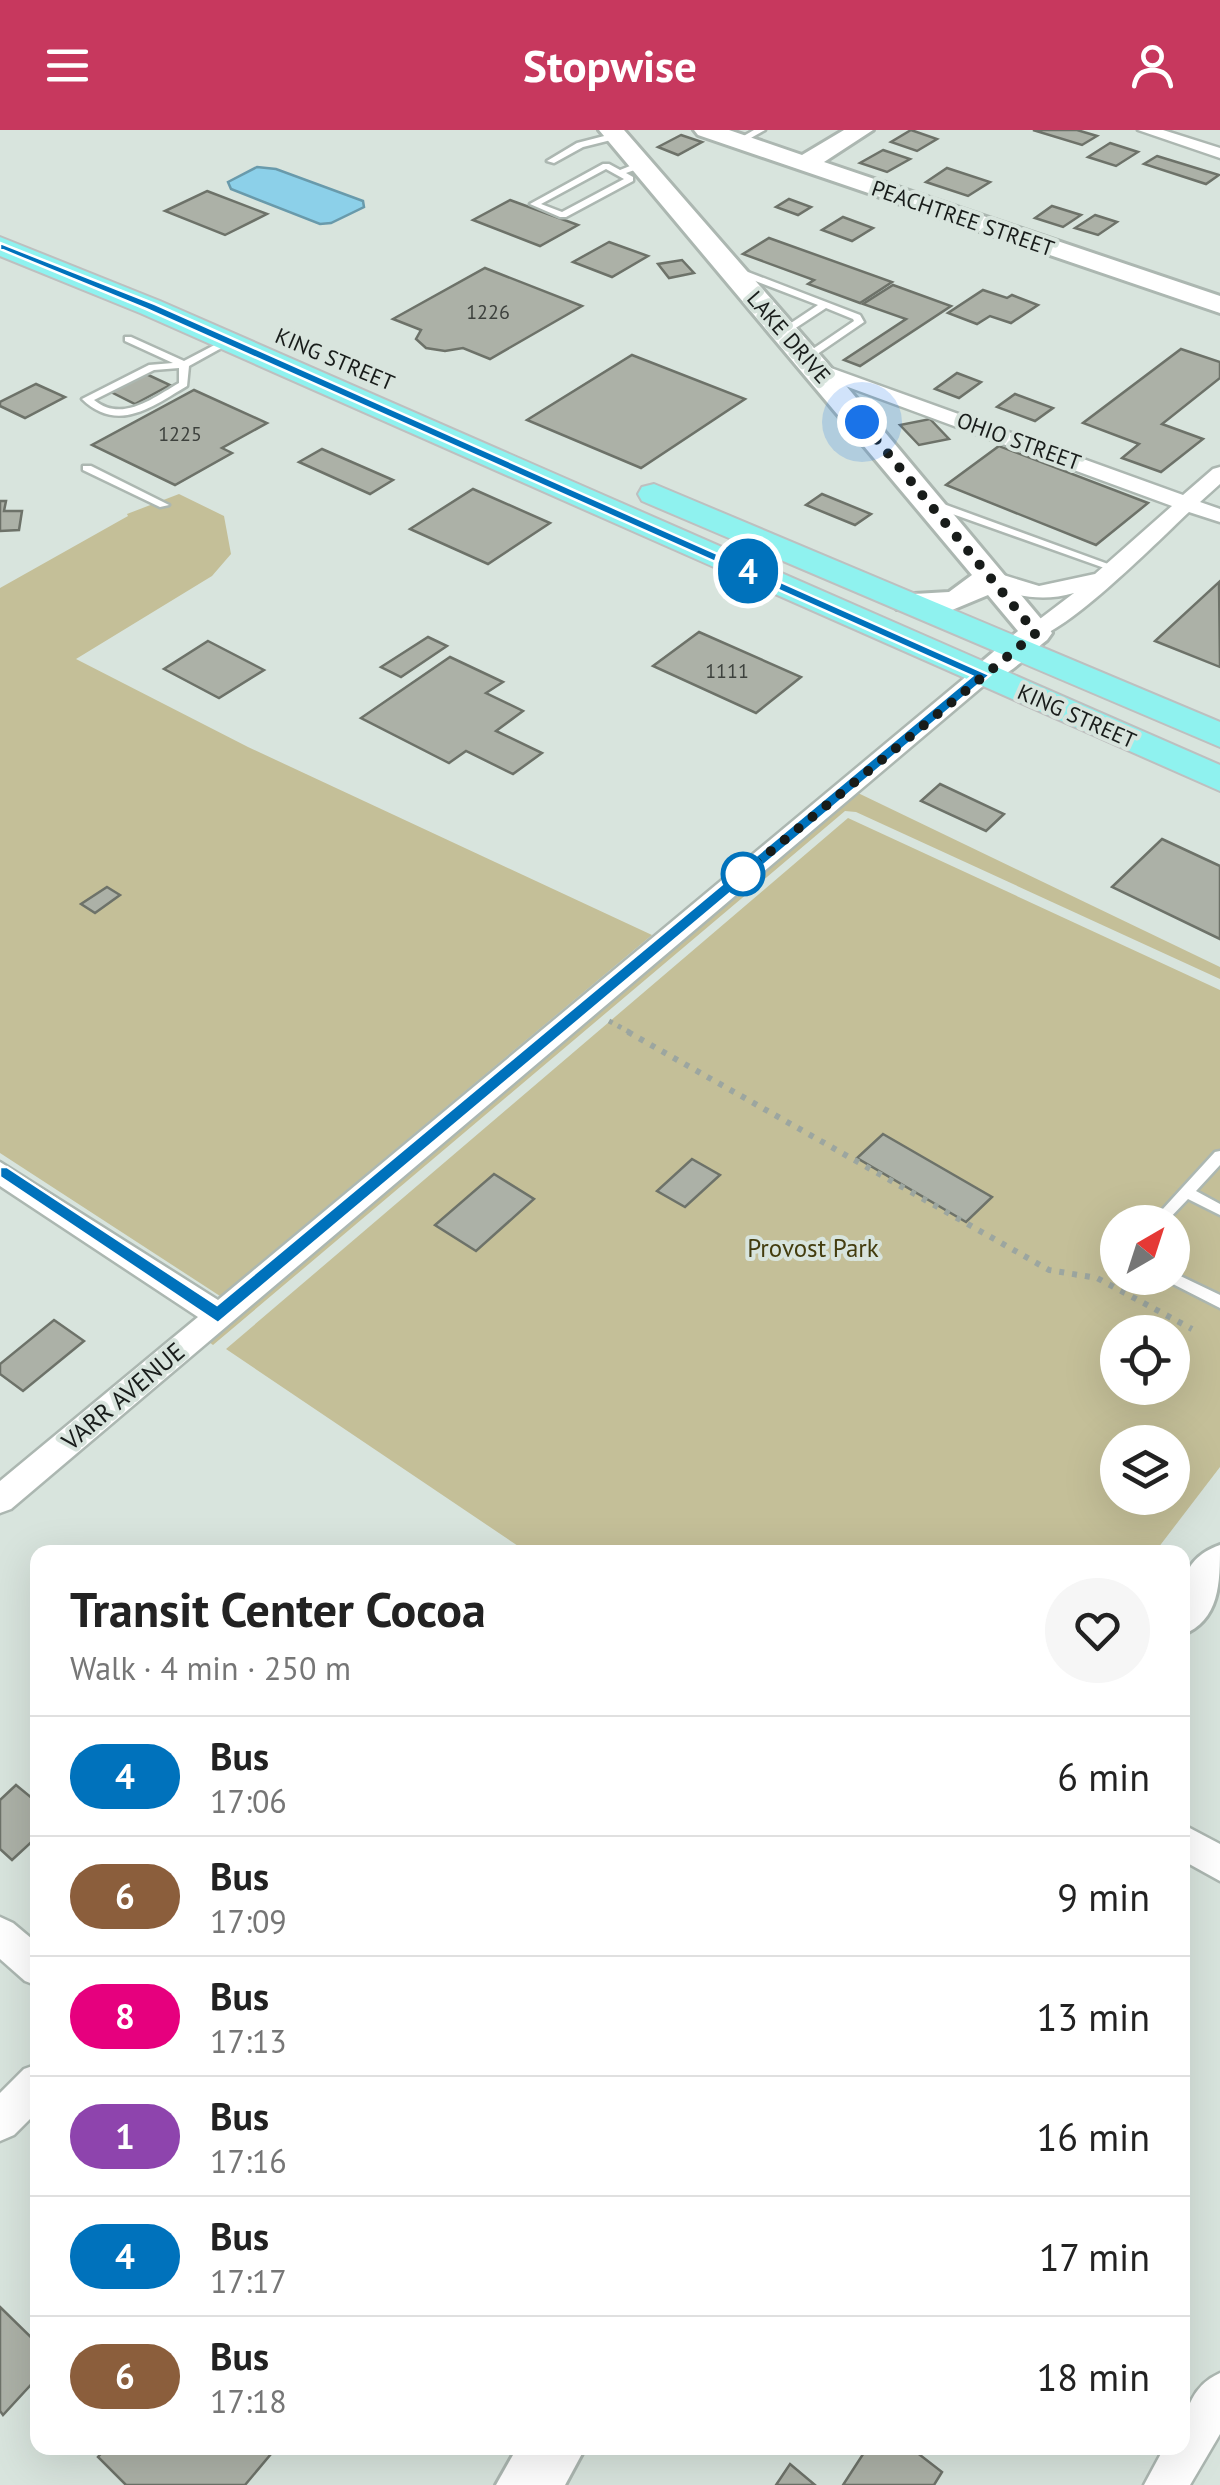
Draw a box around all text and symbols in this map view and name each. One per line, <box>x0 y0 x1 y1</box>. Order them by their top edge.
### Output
text: Stopwise <box>523 36 697 94</box>
icon: menu <box>40 38 95 93</box>
icon: person <box>1125 38 1180 93</box>
street label: PEACHTREE STREET <box>868 174 1058 262</box>
street label: LAKE DRIVE <box>741 285 837 389</box>
house number: 1226 <box>466 299 510 325</box>
street label: KING STREET <box>271 321 399 397</box>
your location <box>837 397 887 447</box>
street label: OHIO STREET <box>953 406 1085 476</box>
house number: 1225 <box>158 421 202 447</box>
line badge: 4 <box>716 538 780 604</box>
text: 4 <box>738 548 758 594</box>
house number: 1111 <box>705 658 749 684</box>
street label: KING STREET <box>1013 677 1141 755</box>
unlabelled marker <box>722 853 764 895</box>
north arrow <box>1100 1205 1190 1295</box>
map controls <box>1100 1205 1190 1515</box>
park label: Provost Park <box>747 1232 879 1264</box>
button: locate <box>1100 1315 1190 1405</box>
street label: VARR AVENUE <box>54 1335 191 1457</box>
button: layers <box>1100 1425 1190 1515</box>
text: Transit Center Cocoa <box>70 1578 486 1640</box>
button: heart <box>1045 1578 1150 1683</box>
text: Walk · 4 min · 250 m <box>70 1647 351 1689</box>
text: Bus <box>210 1731 269 1780</box>
text: 6 min <box>1057 1752 1150 1801</box>
text: 4 <box>115 1753 135 1799</box>
text: 17:06 <box>210 1780 287 1822</box>
text: Bus <box>210 1851 269 1900</box>
text: 9 min <box>1057 1872 1150 1921</box>
text: 6 <box>115 1873 135 1919</box>
text: 17:09 <box>210 1900 287 1942</box>
text: Bus <box>210 1971 269 2020</box>
text: 13 min <box>1037 1992 1150 2041</box>
text: 8 <box>115 1993 135 2039</box>
text: 17:13 <box>210 2020 287 2062</box>
text: Bus <box>210 2091 269 2140</box>
text: 16 min <box>1037 2112 1150 2161</box>
text: 1 <box>115 2113 135 2159</box>
text: 17:16 <box>210 2140 287 2182</box>
text: Bus <box>210 2211 269 2260</box>
text: 17 min <box>1039 2232 1150 2281</box>
text: 4 <box>115 2233 135 2279</box>
text: 17:17 <box>210 2260 287 2302</box>
text: Bus <box>210 2331 269 2380</box>
text: 18 min <box>1037 2352 1150 2401</box>
text: 6 <box>115 2353 135 2399</box>
text: 17:18 <box>210 2380 287 2422</box>

